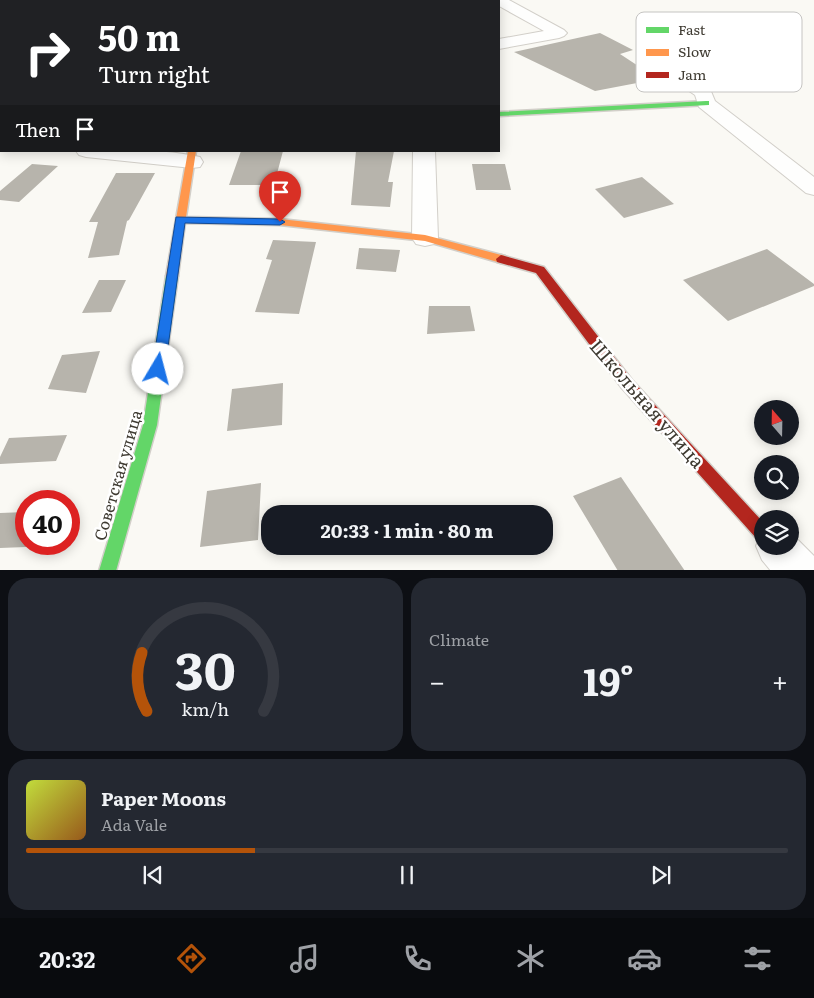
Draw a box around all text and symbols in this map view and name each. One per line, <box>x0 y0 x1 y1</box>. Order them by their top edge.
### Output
text: 50 m <box>98 10 181 62</box>
legend <box>636 12 802 92</box>
text: Fast <box>678 19 706 39</box>
icon: right <box>15 20 80 85</box>
text: Slow <box>678 41 711 61</box>
text: Turn right <box>98 57 210 90</box>
text: Jam <box>678 64 707 84</box>
text: Then <box>15 115 61 143</box>
icon: arrive <box>71 115 99 143</box>
pin <box>259 171 301 222</box>
icon: arrive <box>266 178 294 206</box>
street label: Школьная улица <box>584 332 713 474</box>
position arrow <box>131 342 183 394</box>
north arrow <box>754 400 799 445</box>
map controls <box>754 400 799 555</box>
street label: Советская улица <box>87 406 147 543</box>
button: search <box>754 455 799 500</box>
speed limit sign: 40 <box>15 490 80 555</box>
button: layers <box>754 510 799 555</box>
text: 20:33 · 1 min · 80 m <box>321 516 493 544</box>
text: Climate <box>429 627 489 651</box>
text: 30 <box>175 629 236 706</box>
text: 19° <box>583 651 634 708</box>
text: − <box>429 659 445 701</box>
text: + <box>772 659 788 701</box>
text: km/h <box>182 695 229 722</box>
text: Paper Moons <box>101 784 226 812</box>
text: Ada Vale <box>101 812 167 836</box>
icon: previous <box>139 861 167 889</box>
icon: pause <box>393 861 421 889</box>
icon: next <box>647 861 675 889</box>
icon: directions <box>174 941 209 976</box>
icon: music <box>287 941 322 976</box>
icon: phone <box>400 941 435 976</box>
icon: climate <box>513 941 548 976</box>
icon: car <box>627 941 662 976</box>
icon: filters <box>740 941 775 976</box>
text: 20:32 <box>39 942 95 975</box>

